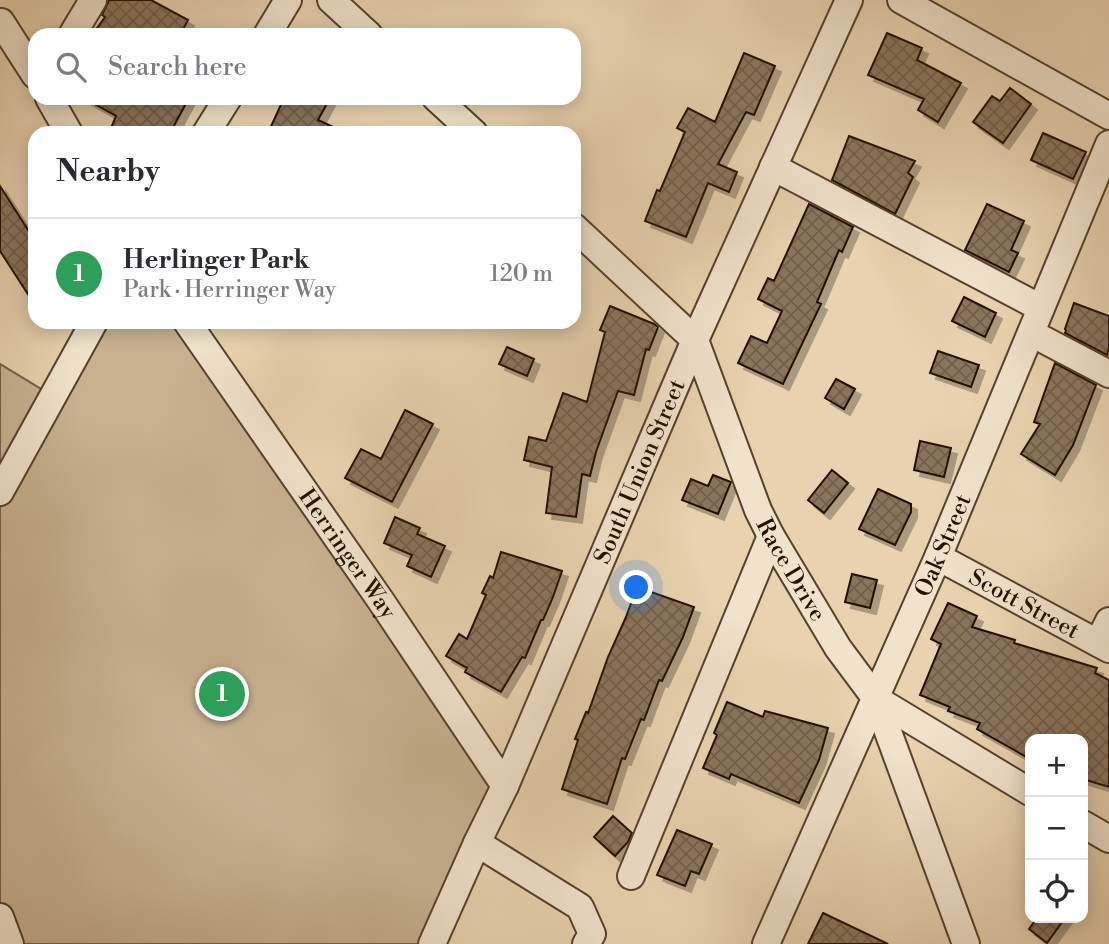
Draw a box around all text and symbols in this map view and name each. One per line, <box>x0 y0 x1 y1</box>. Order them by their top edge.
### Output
search box <box>28 28 581 105</box>
icon: search <box>52 48 90 86</box>
text: Search here <box>108 51 247 83</box>
text: Nearby <box>56 153 160 191</box>
text: Herlinger Park <box>123 244 310 276</box>
text: 1 <box>73 260 85 288</box>
text: 120 m <box>489 260 553 288</box>
text: Park · Herringer Way <box>123 276 336 304</box>
street label: South Union Street <box>588 375 692 568</box>
street label: Herringer Way <box>292 484 402 625</box>
street label: Oak Street <box>909 490 977 601</box>
street label: Race Drive <box>749 514 832 626</box>
street label: Scott Street <box>964 563 1084 645</box>
your location <box>619 570 653 604</box>
pin: 1 <box>199 668 245 720</box>
map controls <box>1025 734 1088 923</box>
button: + <box>1025 734 1088 797</box>
button: − <box>1025 797 1088 860</box>
button: locate <box>1025 860 1088 923</box>

